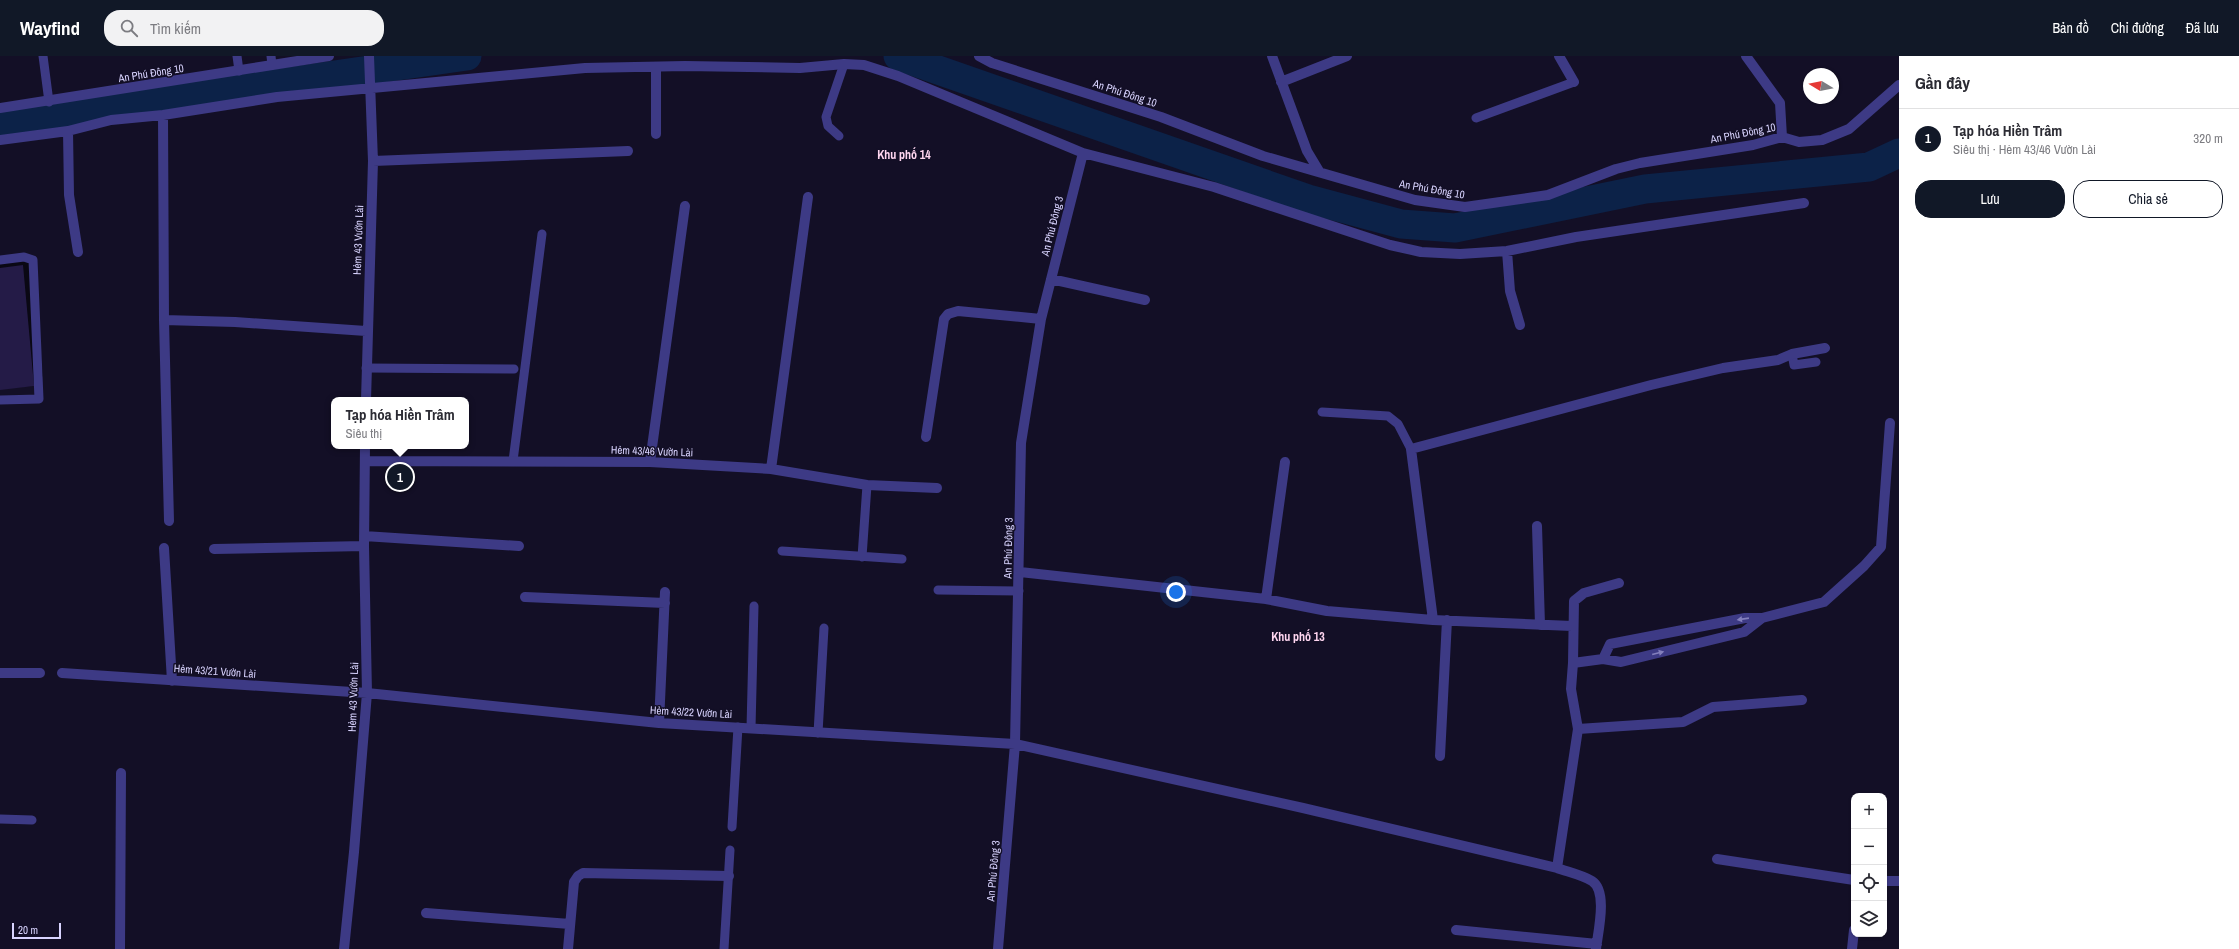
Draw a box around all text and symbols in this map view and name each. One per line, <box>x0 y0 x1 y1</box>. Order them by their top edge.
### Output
search box <box>104 10 384 46</box>
text: Wayfind <box>20 15 80 41</box>
icon: search <box>118 17 140 39</box>
text: Tìm kiếm <box>150 18 201 39</box>
text: Bản đồ <box>2052 19 2089 37</box>
text: Chỉ đường <box>2111 19 2164 37</box>
text: Đã lưu <box>2186 19 2219 37</box>
street label: An Phú Đông 10 <box>116 61 185 85</box>
north arrow <box>1803 68 1839 104</box>
text: Gần đây <box>1915 71 1970 94</box>
street label: An Phú Đông 10 <box>1090 76 1159 110</box>
street label: An Phú Đông 10 <box>1708 120 1777 146</box>
text: Tạp hóa Hiền Trâm <box>1953 120 2062 141</box>
text: 1 <box>1925 130 1931 147</box>
text: 320 m <box>2193 130 2223 147</box>
text: Siêu thị · Hẻm 43/46 Vườn Lài <box>1953 141 2096 158</box>
district label: Khu phố 14 <box>877 147 931 163</box>
street label: An Phú Đông 10 <box>1397 176 1466 202</box>
button: Lưu <box>1915 180 2065 218</box>
button: Chia sẻ <box>2073 180 2223 218</box>
street label: An Phú Đông 3 <box>1038 195 1066 258</box>
street label: Hẻm 43 Vườn Lài <box>350 205 366 275</box>
popup <box>331 397 469 449</box>
text: Tạp hóa Hiền Trâm <box>345 404 455 425</box>
text: Siêu thị <box>345 425 382 442</box>
street label: Hẻm 43/46 Vườn Lài <box>611 443 693 459</box>
pin: 1 <box>387 462 413 492</box>
street label: An Phú Đông 3 <box>1000 517 1016 580</box>
your location <box>1166 582 1186 602</box>
one-way arrow <box>1737 616 1749 622</box>
district label: Khu phố 13 <box>1271 629 1325 645</box>
one-way arrow <box>1653 650 1665 656</box>
street label: Hẻm 43/21 Vườn Lài <box>173 661 257 681</box>
street label: Hẻm 43 Vườn Lài <box>345 662 361 732</box>
street label: Hẻm 43/22 Vườn Lài <box>649 703 733 721</box>
map controls <box>1851 793 1887 937</box>
button: + <box>1851 793 1887 829</box>
button: − <box>1851 829 1887 865</box>
street label: An Phú Đông 3 <box>983 840 1003 903</box>
button: locate <box>1851 865 1887 901</box>
button: layers <box>1851 901 1887 937</box>
scale bar <box>12 921 61 940</box>
text: 20 m <box>18 923 38 937</box>

